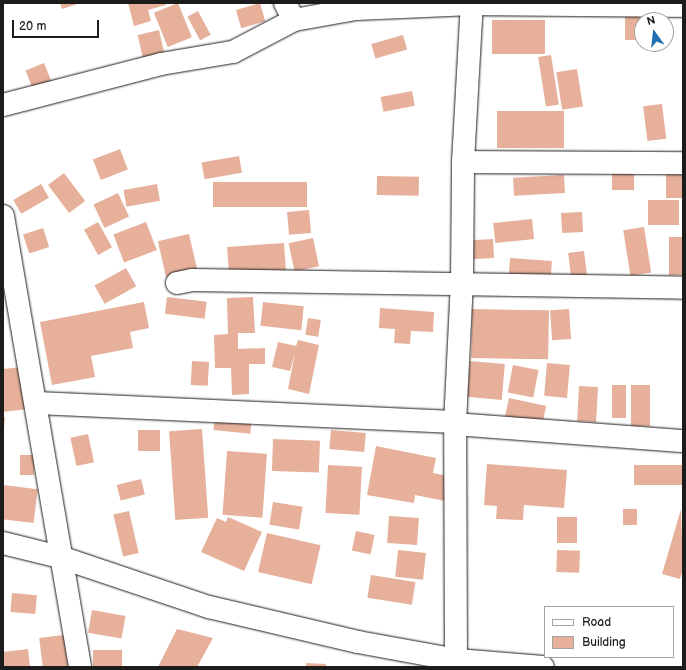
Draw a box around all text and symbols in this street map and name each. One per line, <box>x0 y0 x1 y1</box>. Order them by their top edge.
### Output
scale bar <box>14 12 101 38</box>
north arrow <box>634 12 674 52</box>
text: N <box>645 14 657 28</box>
text: 20 m <box>19 19 46 34</box>
legend <box>544 606 674 658</box>
text: Road <box>582 615 611 630</box>
text: Building <box>582 635 626 650</box>

